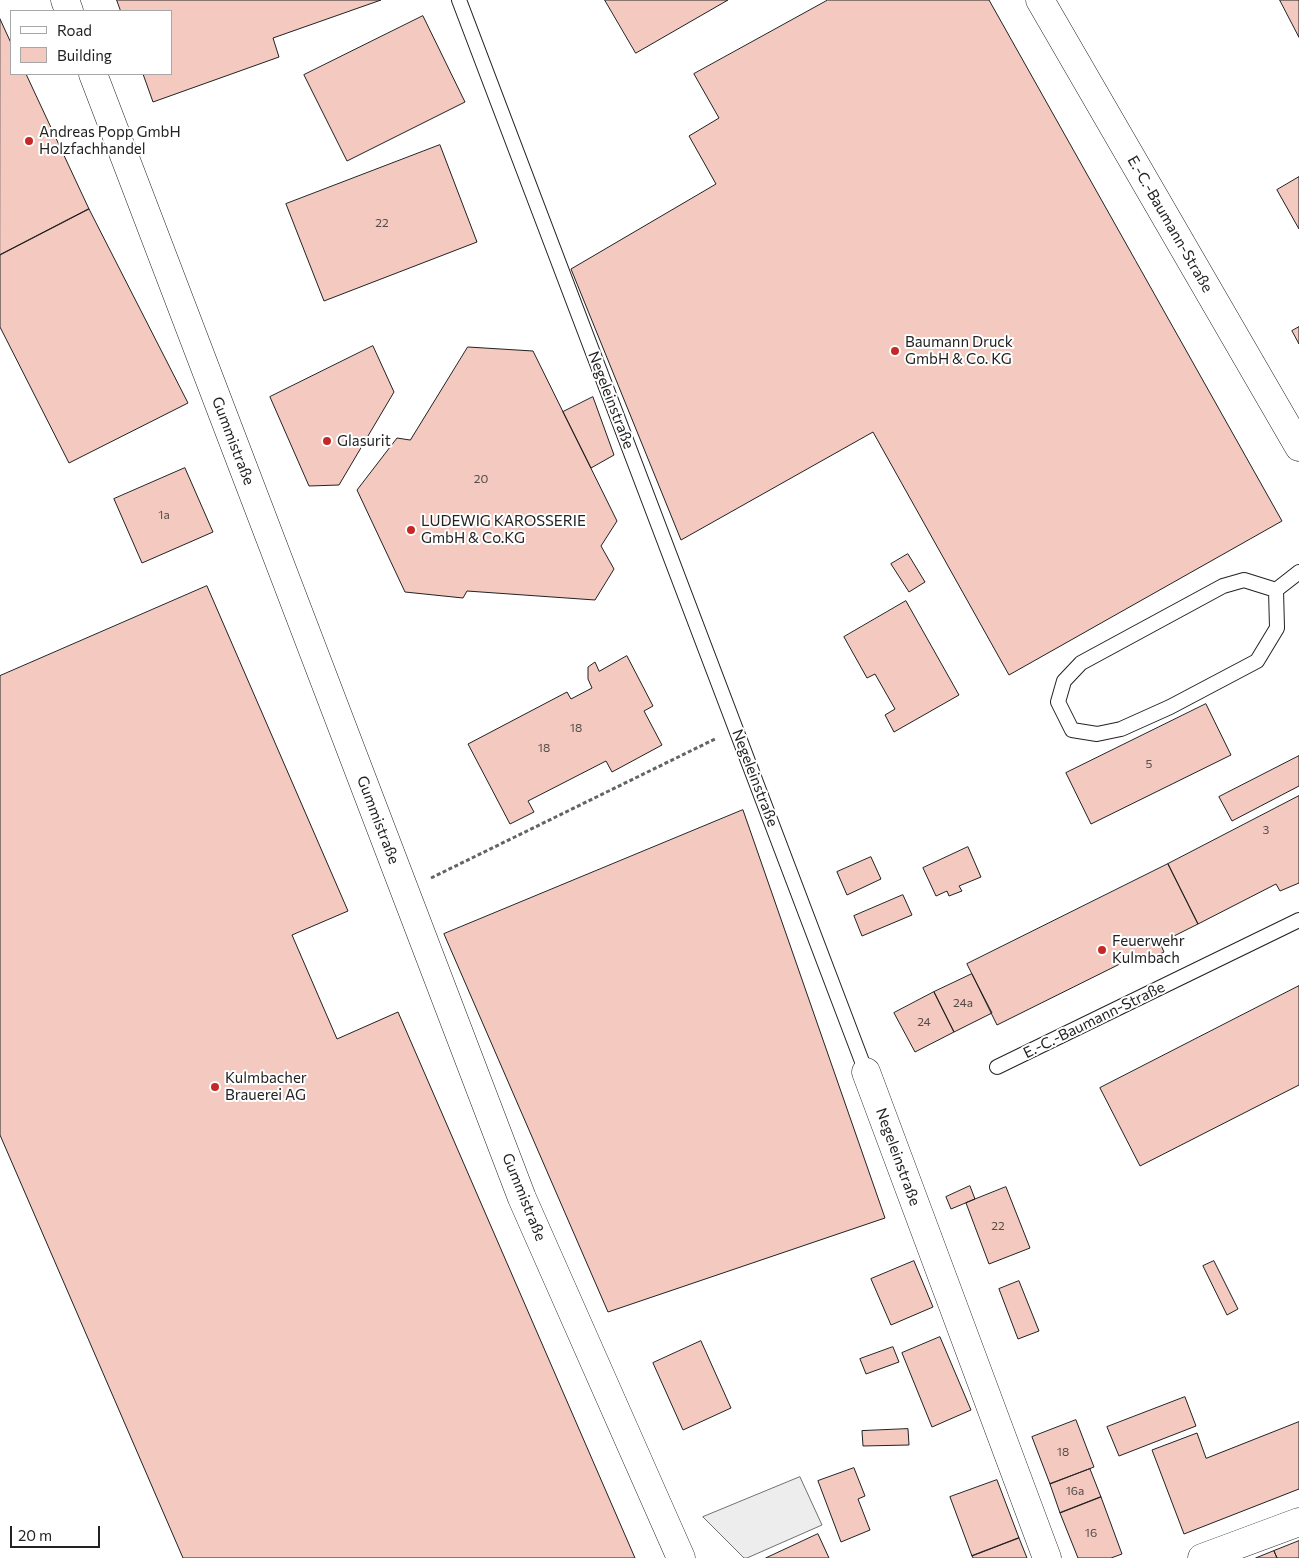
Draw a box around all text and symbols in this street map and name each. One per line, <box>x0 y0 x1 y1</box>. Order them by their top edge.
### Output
legend <box>10 10 172 75</box>
text: Road <box>57 21 92 39</box>
text: Building <box>57 46 112 64</box>
place label: Andreas Popp GmbH Holzfachhandel <box>39 123 181 158</box>
marker: Andreas Popp GmbH Holzfachhandel <box>23 135 35 147</box>
street label: E.-C.-Baumann-Straße <box>1124 152 1216 296</box>
house number: 22 <box>375 216 389 230</box>
place label: Baumann Druck GmbH & Co. KG <box>905 333 1013 368</box>
marker: Baumann Druck GmbH & Co. KG <box>889 345 901 357</box>
street label: Negeleinstraße <box>584 349 638 451</box>
street label: Gummistraße <box>208 394 258 488</box>
place label: Glasurit <box>337 432 391 450</box>
marker: Glasurit <box>321 435 333 447</box>
house number: 20 <box>474 472 488 486</box>
house number: 1a <box>158 508 170 522</box>
place label: LUDEWIG KAROSSERIE GmbH & Co.KG <box>421 512 586 547</box>
marker: LUDEWIG KAROSSERIE GmbH & Co.KG <box>405 524 417 536</box>
house number: 18 <box>570 721 582 735</box>
street label: Negeleinstraße <box>728 727 782 829</box>
house number: 18 <box>538 741 550 755</box>
house number: 5 <box>1146 757 1152 771</box>
street label: Gummistraße <box>353 773 403 867</box>
house number: 3 <box>1263 823 1269 837</box>
place label: Feuerwehr Kulmbach <box>1112 932 1185 967</box>
marker: Feuerwehr Kulmbach <box>1096 944 1108 956</box>
street label: E.-C.-Baumann-Straße <box>1020 978 1168 1062</box>
house number: 24a <box>953 996 973 1010</box>
house number: 24 <box>917 1015 931 1029</box>
place label: Kulmbacher Brauerei AG <box>225 1069 307 1104</box>
marker: Kulmbacher Brauerei AG <box>209 1081 221 1093</box>
street label: Negeleinstraße <box>872 1106 924 1208</box>
street label: Gummistraße <box>498 1151 550 1243</box>
house number: 22 <box>991 1219 1005 1233</box>
house number: 18 <box>1057 1445 1069 1459</box>
house number: 16a <box>1066 1484 1084 1498</box>
scale bar <box>12 1516 102 1548</box>
text: 20 m <box>18 1526 52 1544</box>
house number: 16 <box>1085 1526 1097 1540</box>

